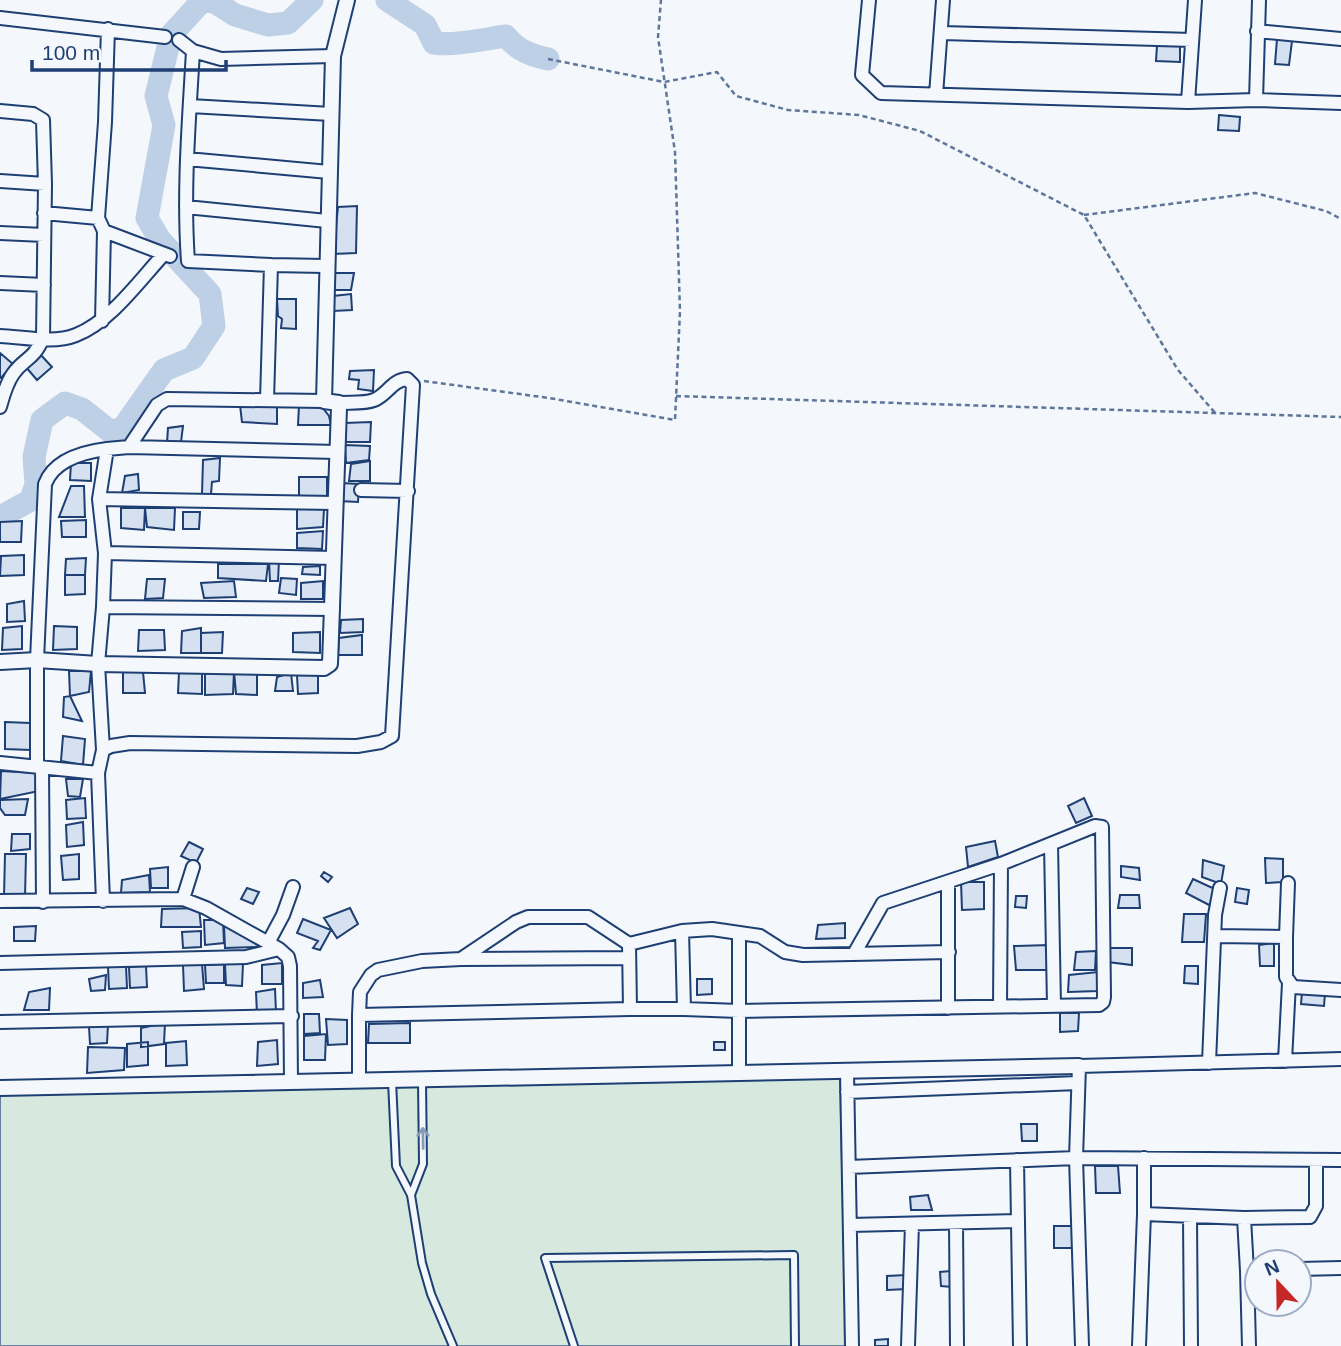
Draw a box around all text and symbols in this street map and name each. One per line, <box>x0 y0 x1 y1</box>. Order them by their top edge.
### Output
scale bar <box>32 28 226 72</box>
text: 100 m <box>42 41 100 64</box>
one-way arrow <box>416 1127 430 1150</box>
north arrow <box>1243 1248 1313 1318</box>
text: N <box>1262 1255 1282 1280</box>

